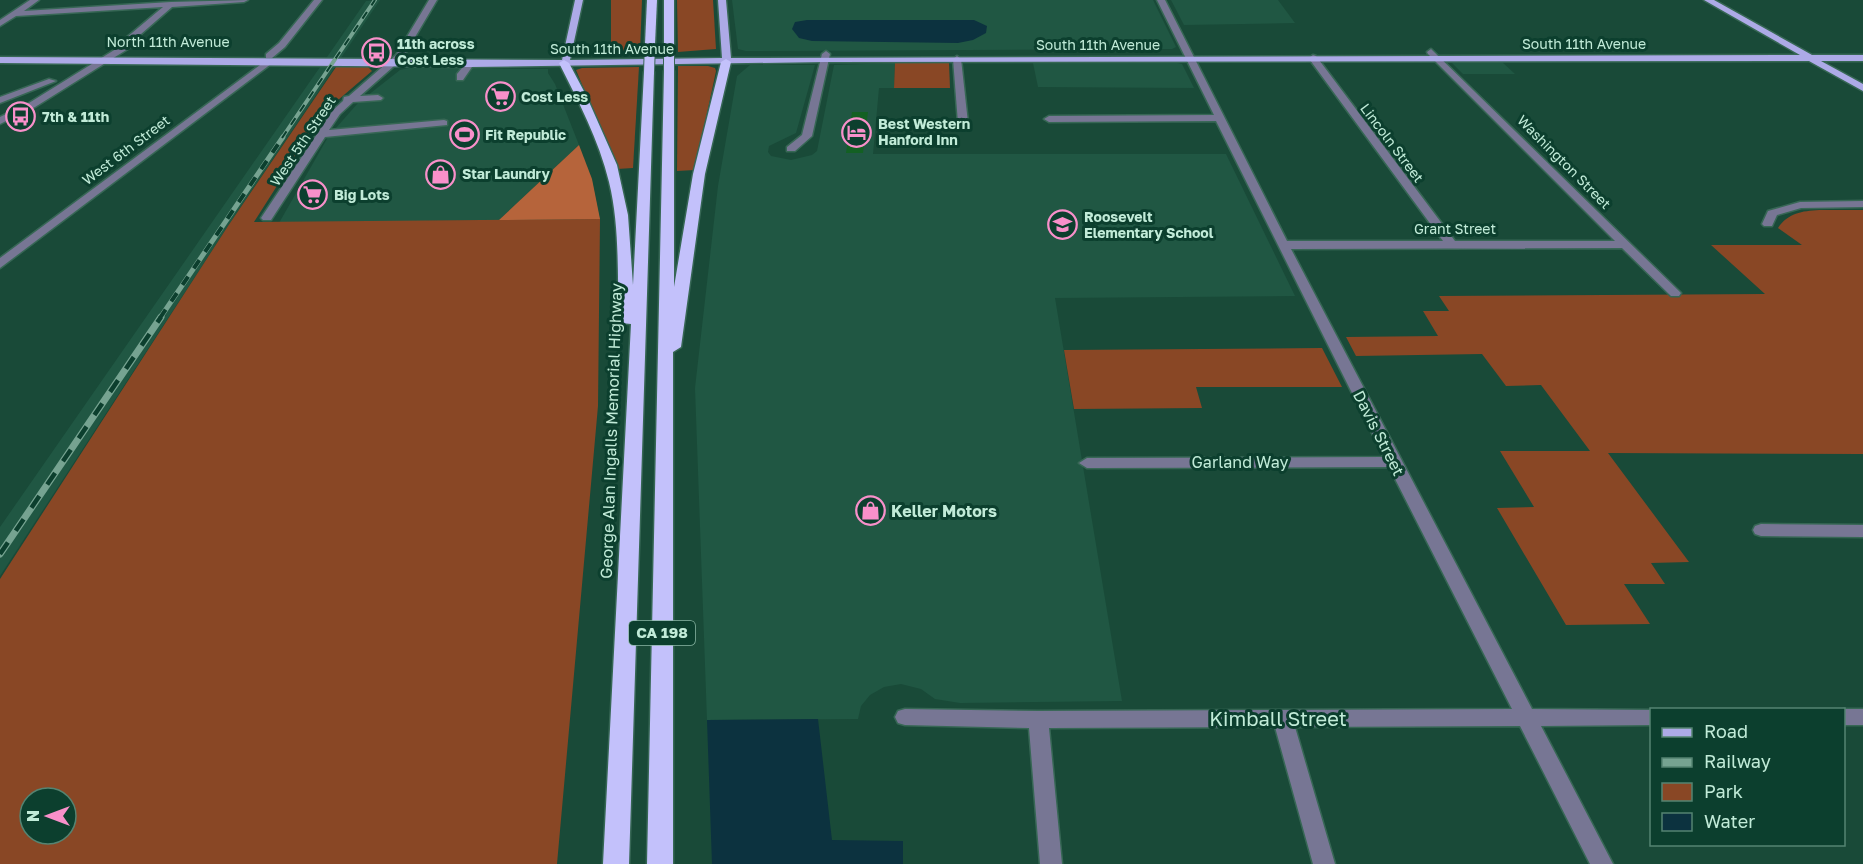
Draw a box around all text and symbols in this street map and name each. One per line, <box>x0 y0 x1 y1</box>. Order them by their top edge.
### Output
street label: North 11th Avenue <box>106 33 230 50</box>
place label: 11th across Cost Less <box>397 35 475 68</box>
street label: South 11th Avenue <box>1522 35 1646 52</box>
bus stop icon: 11th across Cost Less <box>360 36 392 68</box>
street label: South 11th Avenue <box>1036 36 1160 53</box>
street label: South 11th Avenue <box>550 40 674 57</box>
supermarket icon: Cost Less <box>484 81 516 113</box>
place label: Cost Less <box>521 88 588 105</box>
street label: West 5th Street <box>266 93 339 189</box>
street label: Lincoln Street <box>1357 100 1428 186</box>
bus stop icon: 7th & 11th <box>5 101 37 133</box>
place label: 7th & 11th <box>42 108 109 125</box>
street label: West 6th Street <box>79 111 173 188</box>
street label: Washington Street <box>1514 111 1615 212</box>
place label: Best Western Hanford Inn <box>878 115 970 148</box>
hotel icon: Best Western Hanford Inn <box>841 116 873 148</box>
sports icon: Fit Republic <box>448 119 480 151</box>
place label: Fit Republic <box>485 126 566 143</box>
shop icon: Star Laundry <box>425 158 457 190</box>
place label: Star Laundry <box>462 165 550 182</box>
supermarket icon: Big Lots <box>297 179 329 211</box>
place label: Big Lots <box>334 186 390 203</box>
place label: Roosevelt Elementary School <box>1084 208 1214 241</box>
school or university icon: Roosevelt Elementary School <box>1047 209 1079 241</box>
street label: Grant Street <box>1414 220 1496 237</box>
street label: George Alan Ingalls Memorial Highway <box>596 283 626 579</box>
street label: Davis Street <box>1349 387 1409 479</box>
street label: Garland Way <box>1192 452 1288 472</box>
shop icon: Keller Motors <box>854 495 886 527</box>
place label: Keller Motors <box>891 501 997 521</box>
road number: CA 198 <box>629 621 695 645</box>
street label: Kimball Street <box>1209 706 1347 730</box>
legend <box>1650 708 1845 846</box>
text: Road <box>1704 720 1748 742</box>
text: Railway <box>1704 750 1771 772</box>
text: Park <box>1704 780 1743 802</box>
north arrow <box>18 786 78 846</box>
text: N <box>23 810 43 822</box>
text: Water <box>1704 810 1755 832</box>

